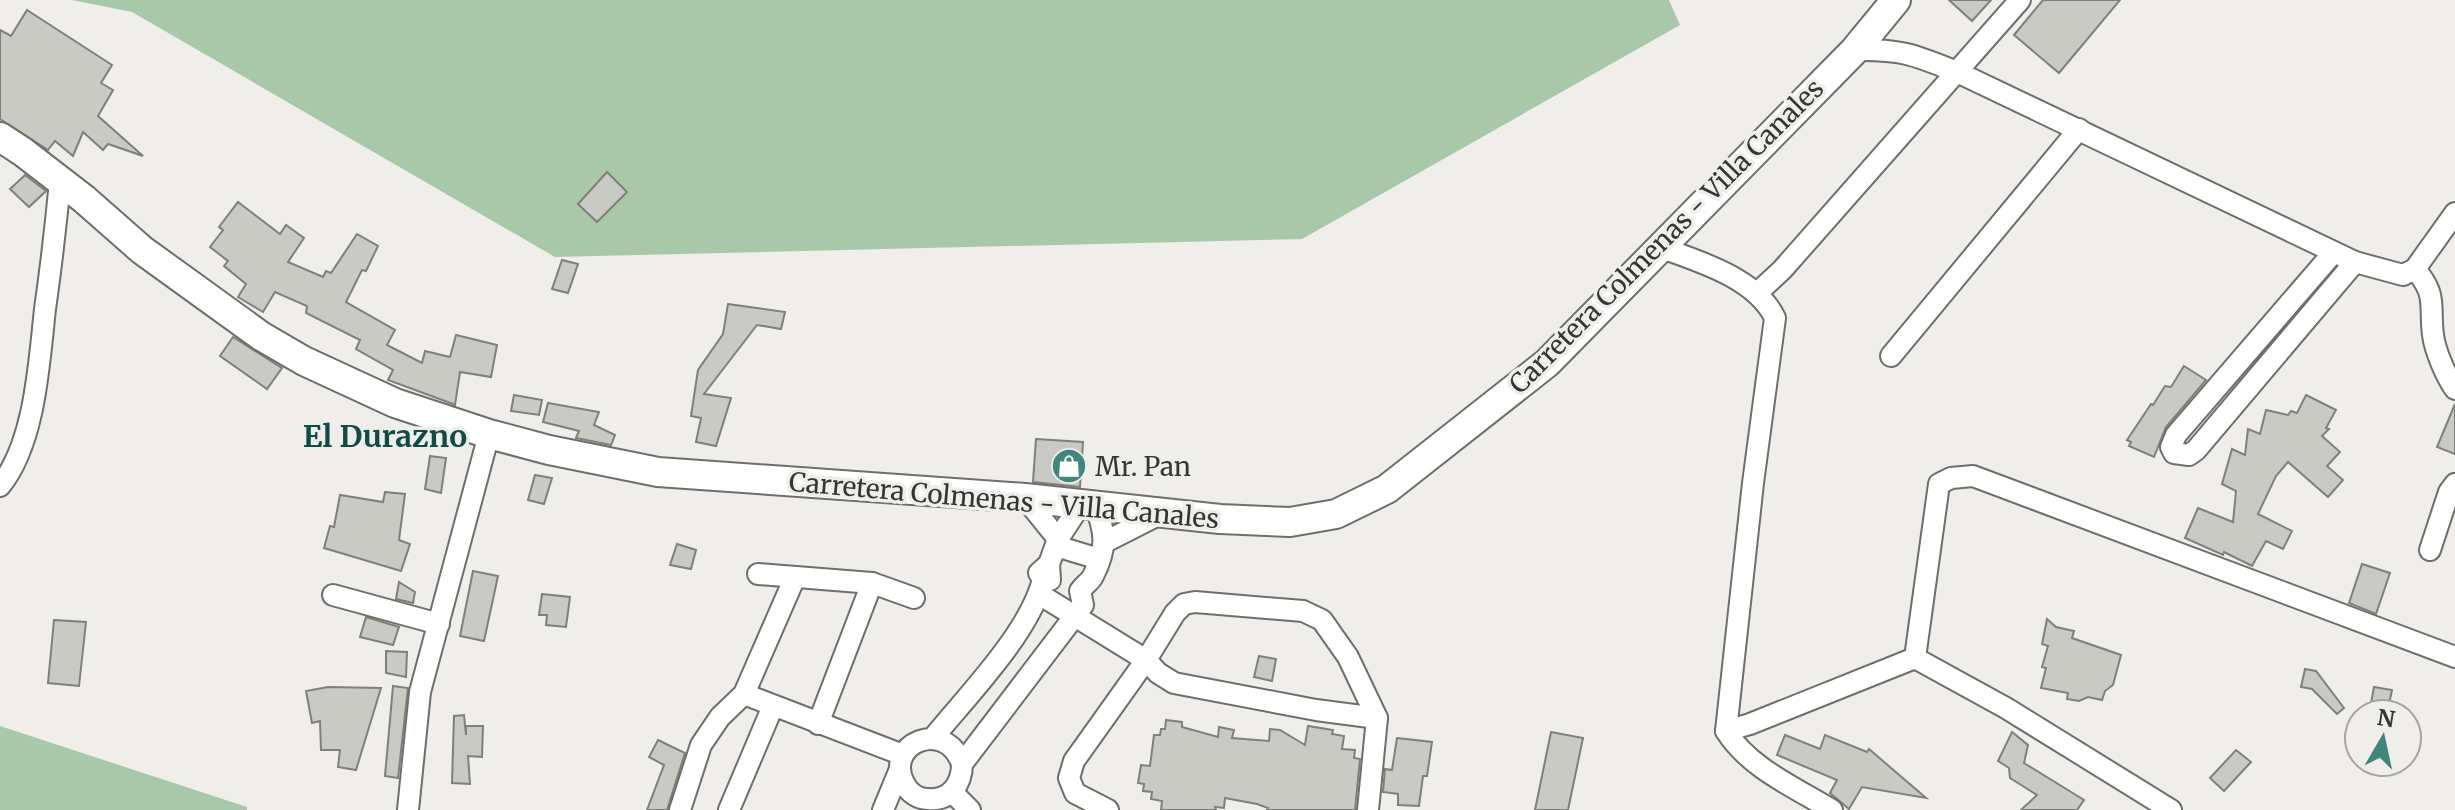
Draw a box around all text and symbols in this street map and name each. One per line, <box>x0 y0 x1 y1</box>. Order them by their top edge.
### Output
street label: Carretera Colmenas - Villa Canales <box>1502 72 1830 400</box>
district label: El Durazno <box>303 417 467 455</box>
shop icon: Mr. Pan <box>1050 447 1088 485</box>
place label: Mr. Pan <box>1095 450 1191 483</box>
street label: Carretera Colmenas - Villa Canales <box>788 465 1220 535</box>
north arrow <box>2343 698 2423 778</box>
text: N <box>2375 703 2398 734</box>

